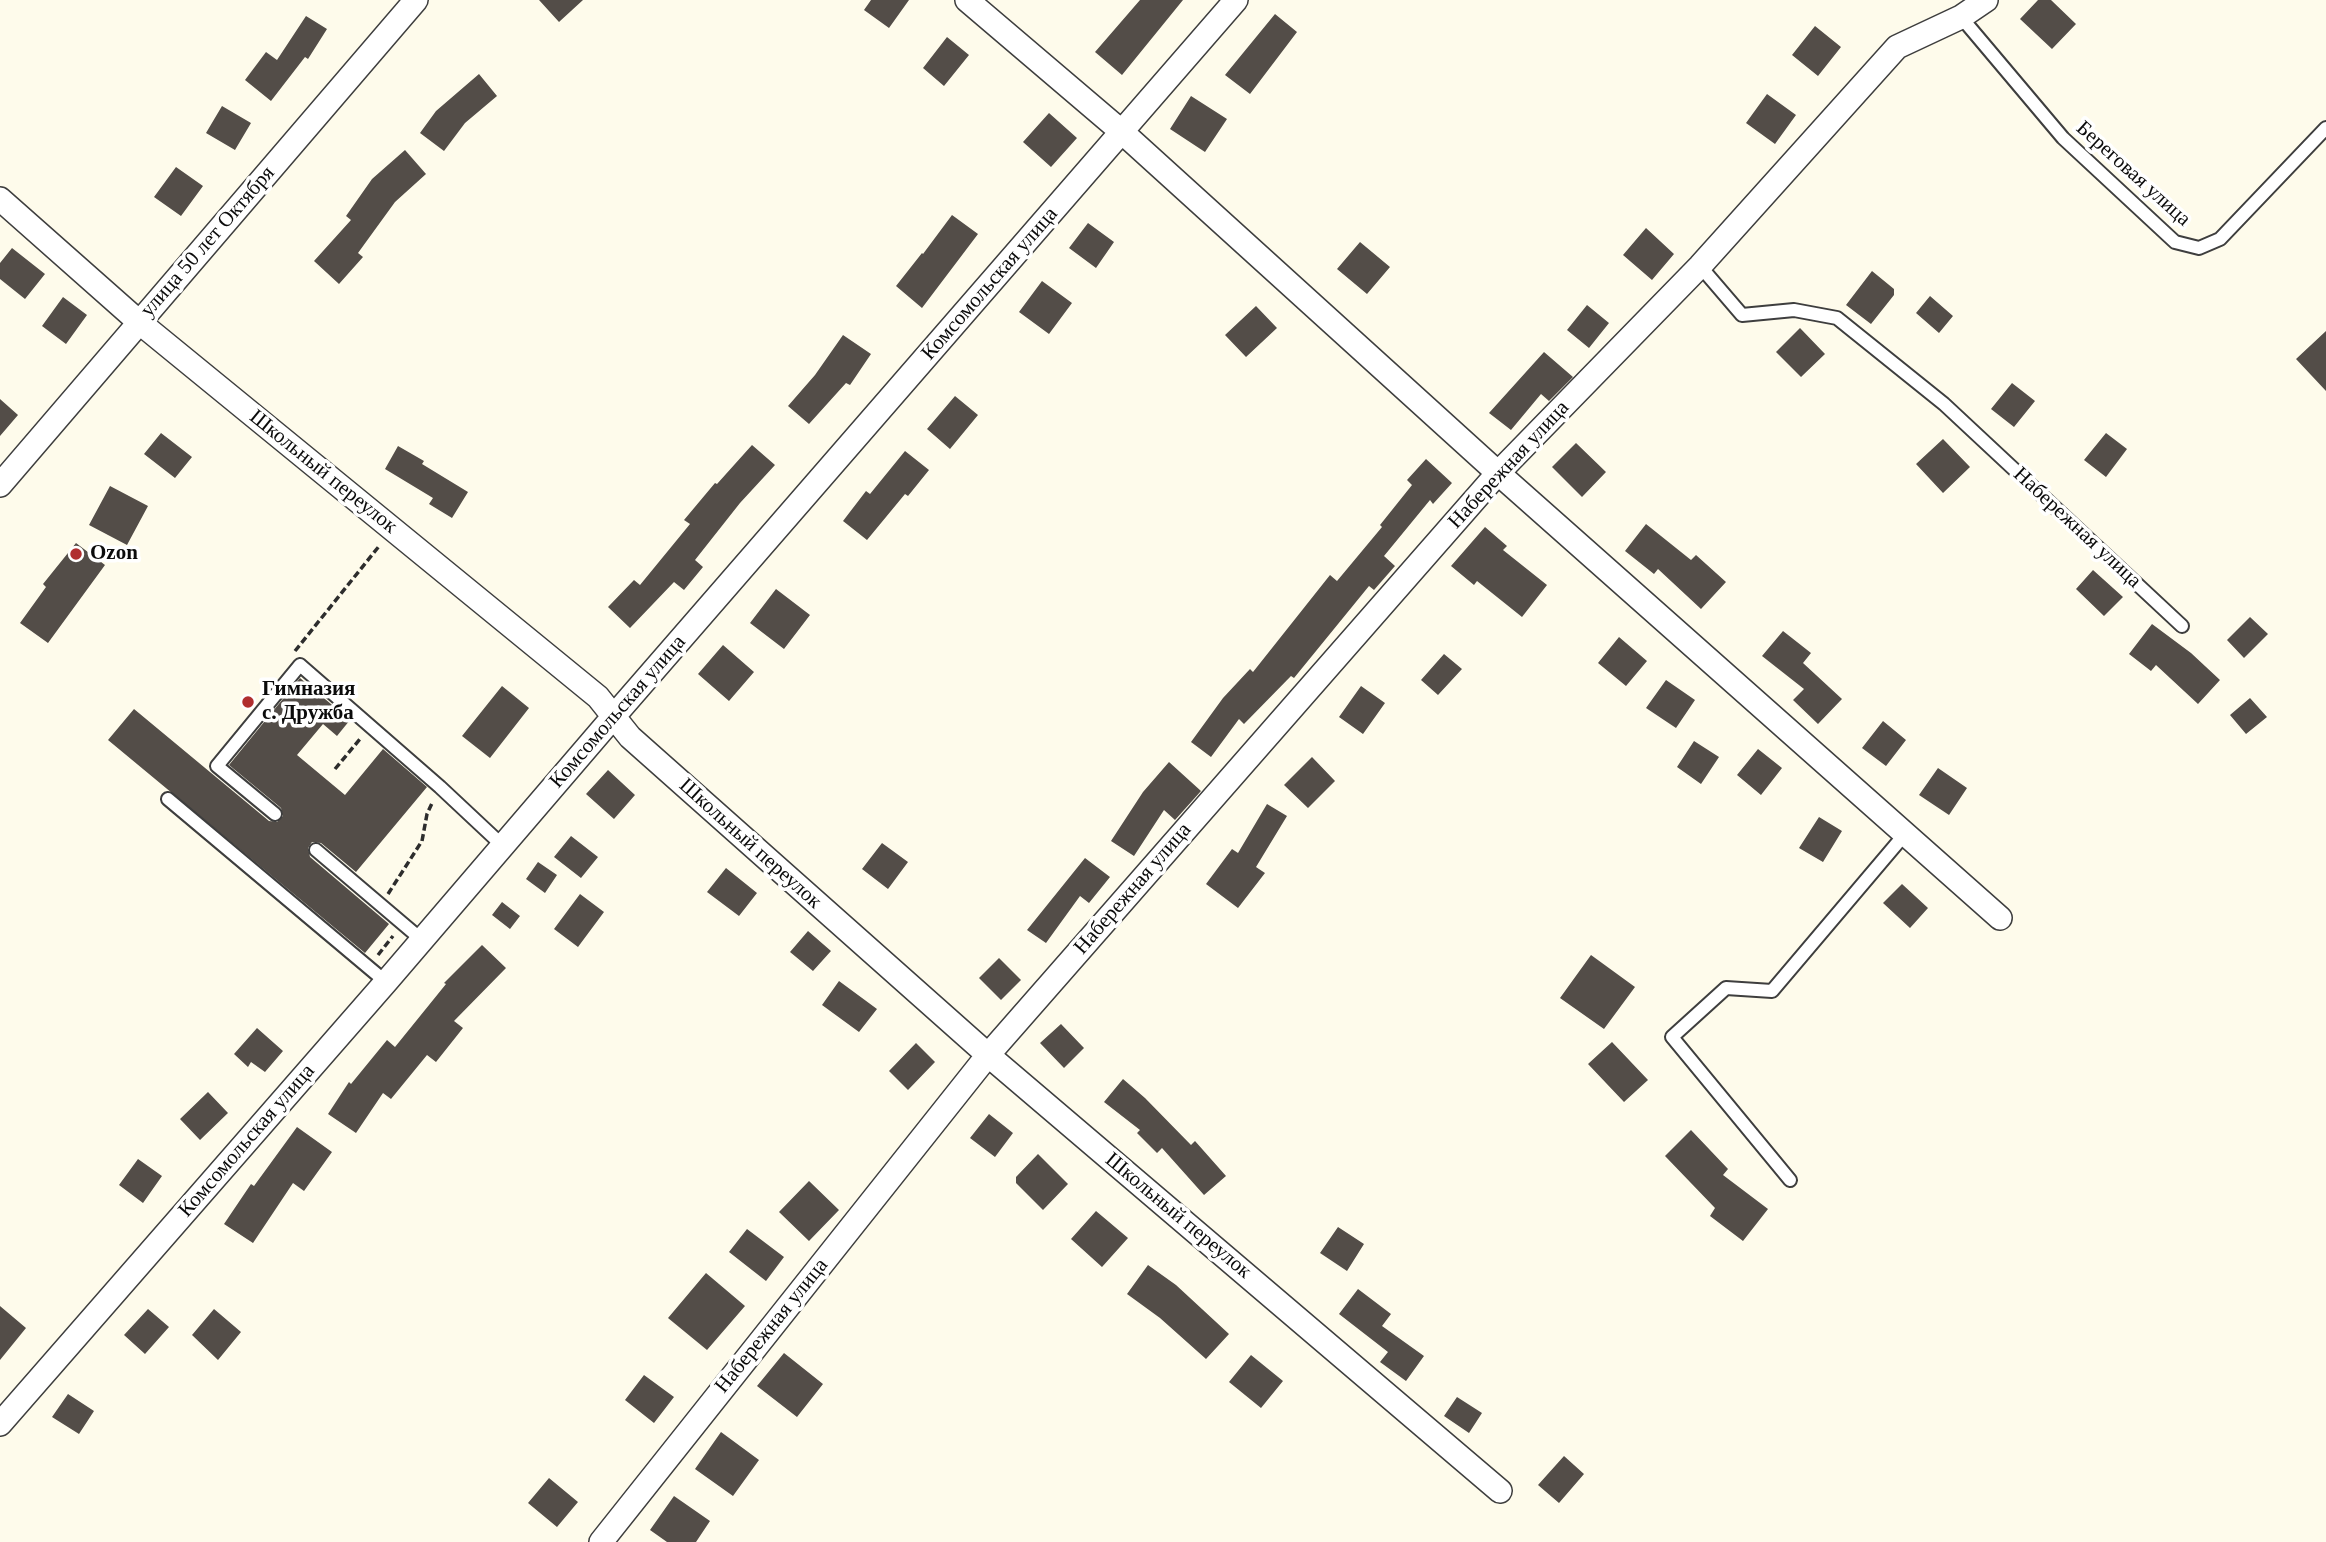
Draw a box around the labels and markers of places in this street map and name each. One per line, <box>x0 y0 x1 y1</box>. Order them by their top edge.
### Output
place label: Ozon <box>90 541 138 567</box>
marker: Ozon <box>68 546 84 562</box>
place label: Гимназия с. Дружба <box>262 677 355 727</box>
marker: Гимназия с. Дружба <box>240 694 256 710</box>

